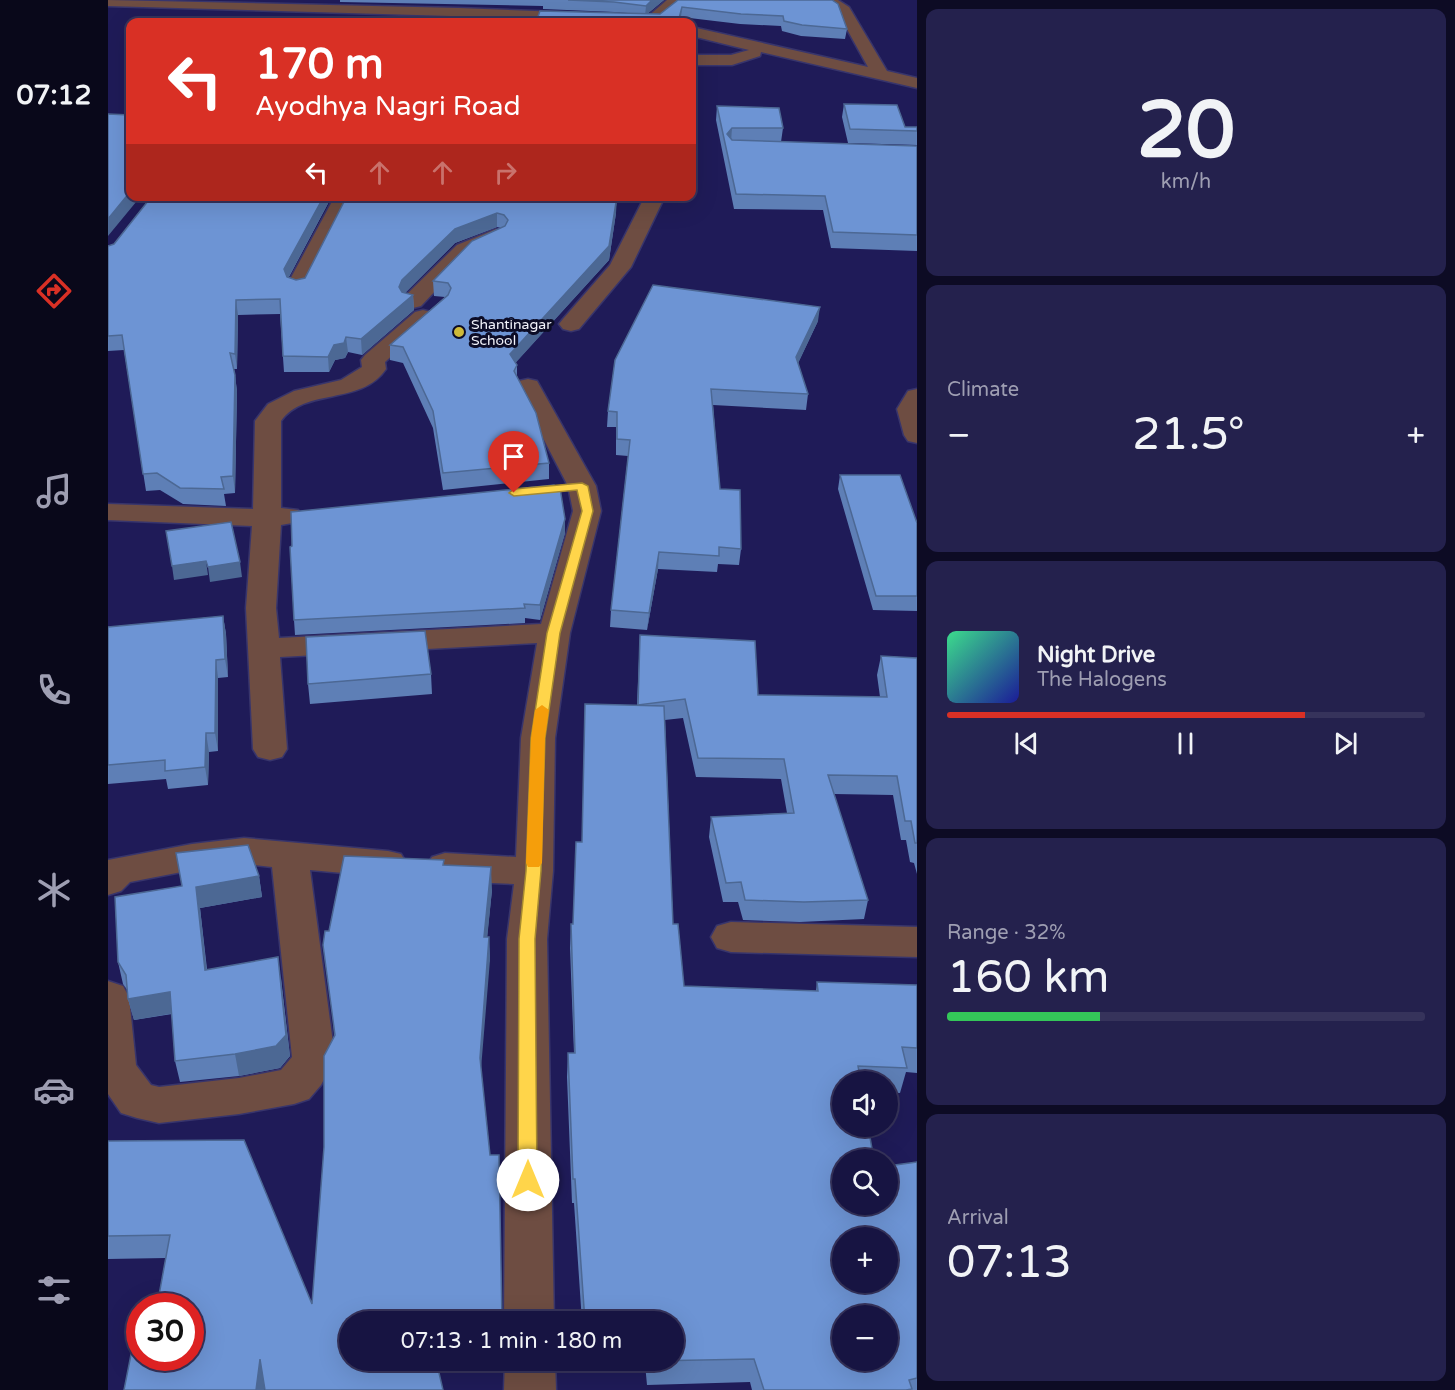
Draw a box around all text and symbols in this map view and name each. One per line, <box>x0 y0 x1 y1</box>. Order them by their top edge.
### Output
text: 170 m <box>255 39 384 90</box>
icon: left <box>156 42 234 120</box>
text: 07:12 <box>17 79 91 112</box>
text: 20 <box>1137 84 1235 178</box>
text: Ayodhya Nagri Road <box>255 90 521 123</box>
icon: left <box>300 156 333 189</box>
icon: ahead <box>363 156 396 189</box>
icon: ahead <box>426 156 459 189</box>
icon: right <box>489 156 522 189</box>
text: km/h <box>1161 170 1211 194</box>
icon: directions <box>33 270 75 312</box>
place label: Shantinagar School <box>471 316 552 349</box>
marker: Shantinagar School <box>452 325 466 339</box>
text: Climate <box>947 378 1019 402</box>
text: 21.5° <box>1132 408 1245 462</box>
text: − <box>947 416 971 455</box>
text: + <box>1406 416 1425 455</box>
pin <box>488 431 539 493</box>
icon: arrive <box>497 440 530 473</box>
icon: music <box>33 470 75 512</box>
text: Night Drive <box>1037 642 1155 668</box>
text: The Halogens <box>1037 668 1167 692</box>
icon: phone <box>33 669 75 711</box>
icon: previous <box>1010 727 1043 760</box>
icon: pause <box>1169 727 1202 760</box>
icon: next <box>1329 727 1362 760</box>
icon: climate <box>33 869 75 911</box>
text: Range · 32% <box>947 921 1066 945</box>
text: 160 km <box>947 951 1109 1005</box>
icon: car <box>33 1069 75 1111</box>
map controls <box>832 1071 898 1371</box>
button: sound <box>832 1071 898 1137</box>
position arrow <box>496 1148 560 1212</box>
button: search <box>832 1149 898 1215</box>
text: Arrival <box>947 1206 1009 1230</box>
button: + <box>832 1227 898 1293</box>
text: 07:13 <box>947 1236 1072 1290</box>
icon: filters <box>33 1269 75 1311</box>
speed limit sign: 30 <box>126 1293 204 1371</box>
button: − <box>832 1305 898 1371</box>
text: 07:13 · 1 min · 180 m <box>401 1328 622 1354</box>

